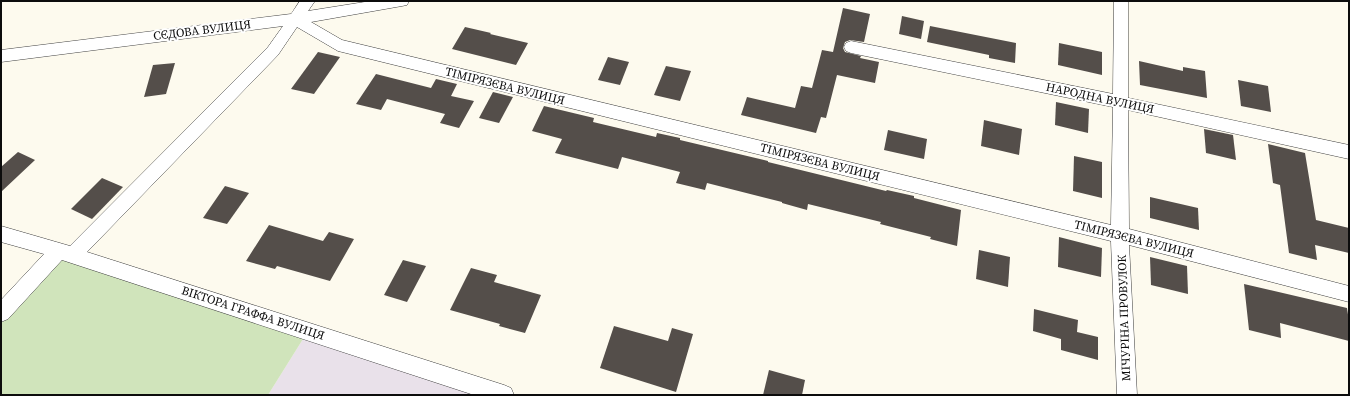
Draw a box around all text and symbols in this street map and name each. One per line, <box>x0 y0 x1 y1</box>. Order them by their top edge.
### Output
street label: СЄДОВА ВУЛИЦЯ <box>152 16 252 44</box>
street label: ТІМІРЯЗЄВА ВУЛИЦЯ <box>444 63 567 109</box>
street label: НАРОДНА ВУЛИЦЯ <box>1044 79 1156 117</box>
street label: ТІМІРЯЗЄВА ВУЛИЦЯ <box>759 139 882 185</box>
street label: ТІМІРЯЗЄВА ВУЛИЦЯ <box>1073 216 1196 262</box>
street label: МІЧУРІНА ПРОВУЛОК <box>1114 254 1134 381</box>
street label: ВІКТОРА ГРАФФА ВУЛИЦЯ <box>180 282 327 344</box>

